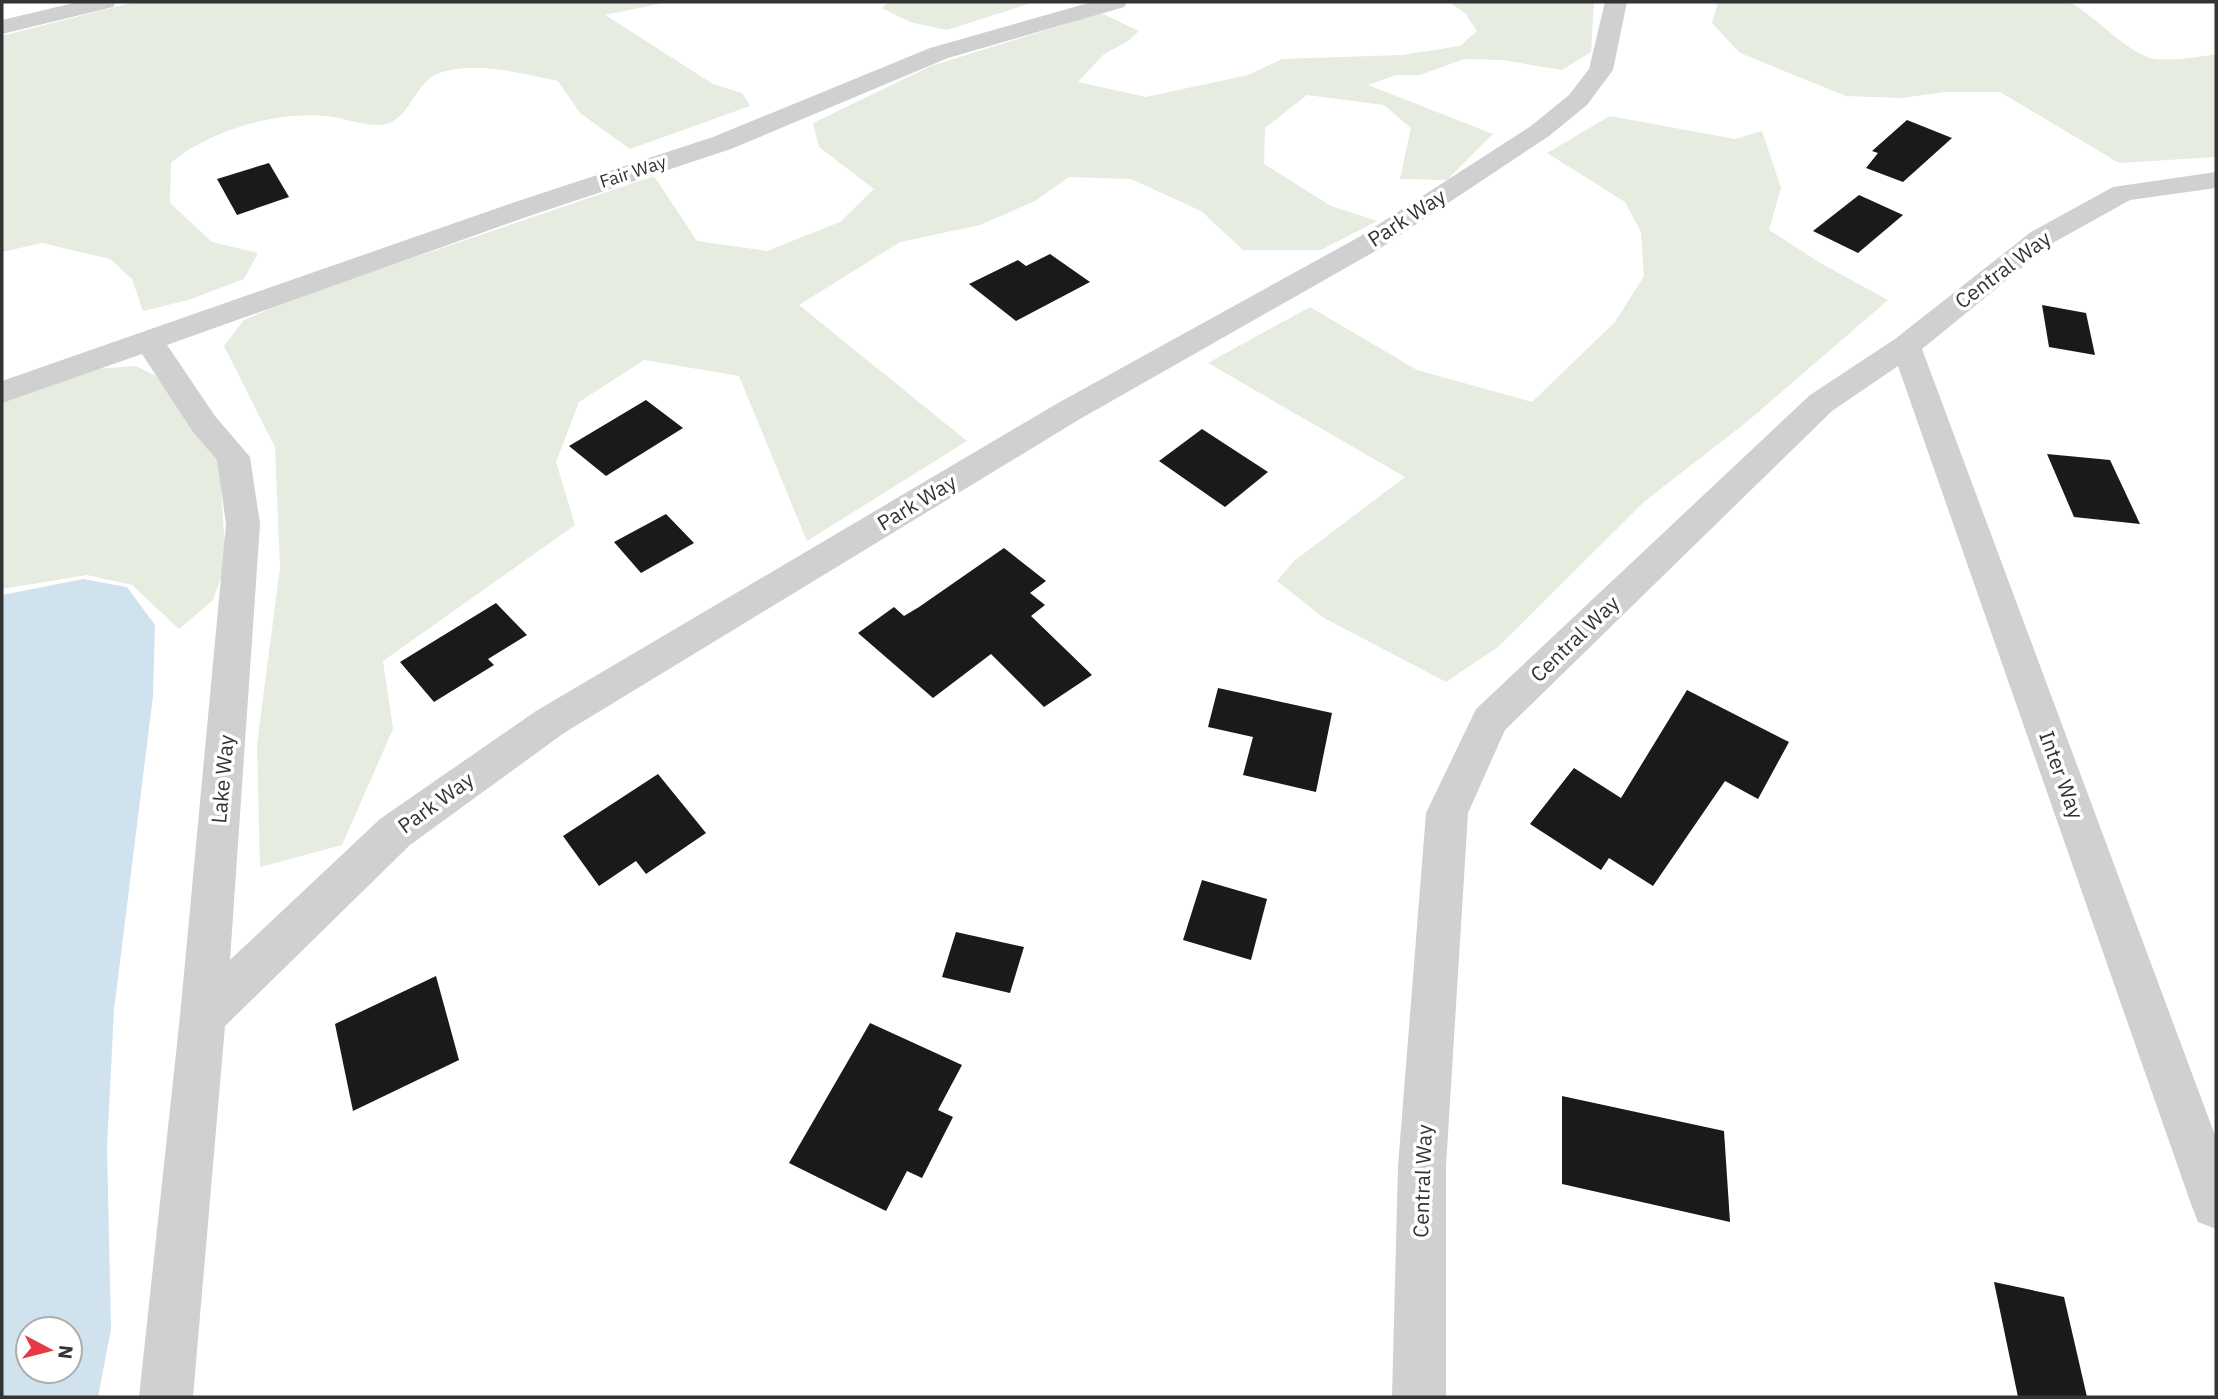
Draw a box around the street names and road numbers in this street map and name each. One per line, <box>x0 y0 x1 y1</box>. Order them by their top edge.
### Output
street label: Fair Way <box>597 150 669 193</box>
street label: Park Way <box>1362 181 1451 253</box>
street label: Central Way <box>1949 224 2057 315</box>
street label: Park Way <box>872 467 962 537</box>
street label: Central Way <box>1524 588 1625 688</box>
street label: Inter Way <box>2033 727 2091 823</box>
street label: Lake Way <box>204 733 240 824</box>
street label: Park Way <box>392 765 479 839</box>
street label: Central Way <box>1406 1123 1438 1238</box>

